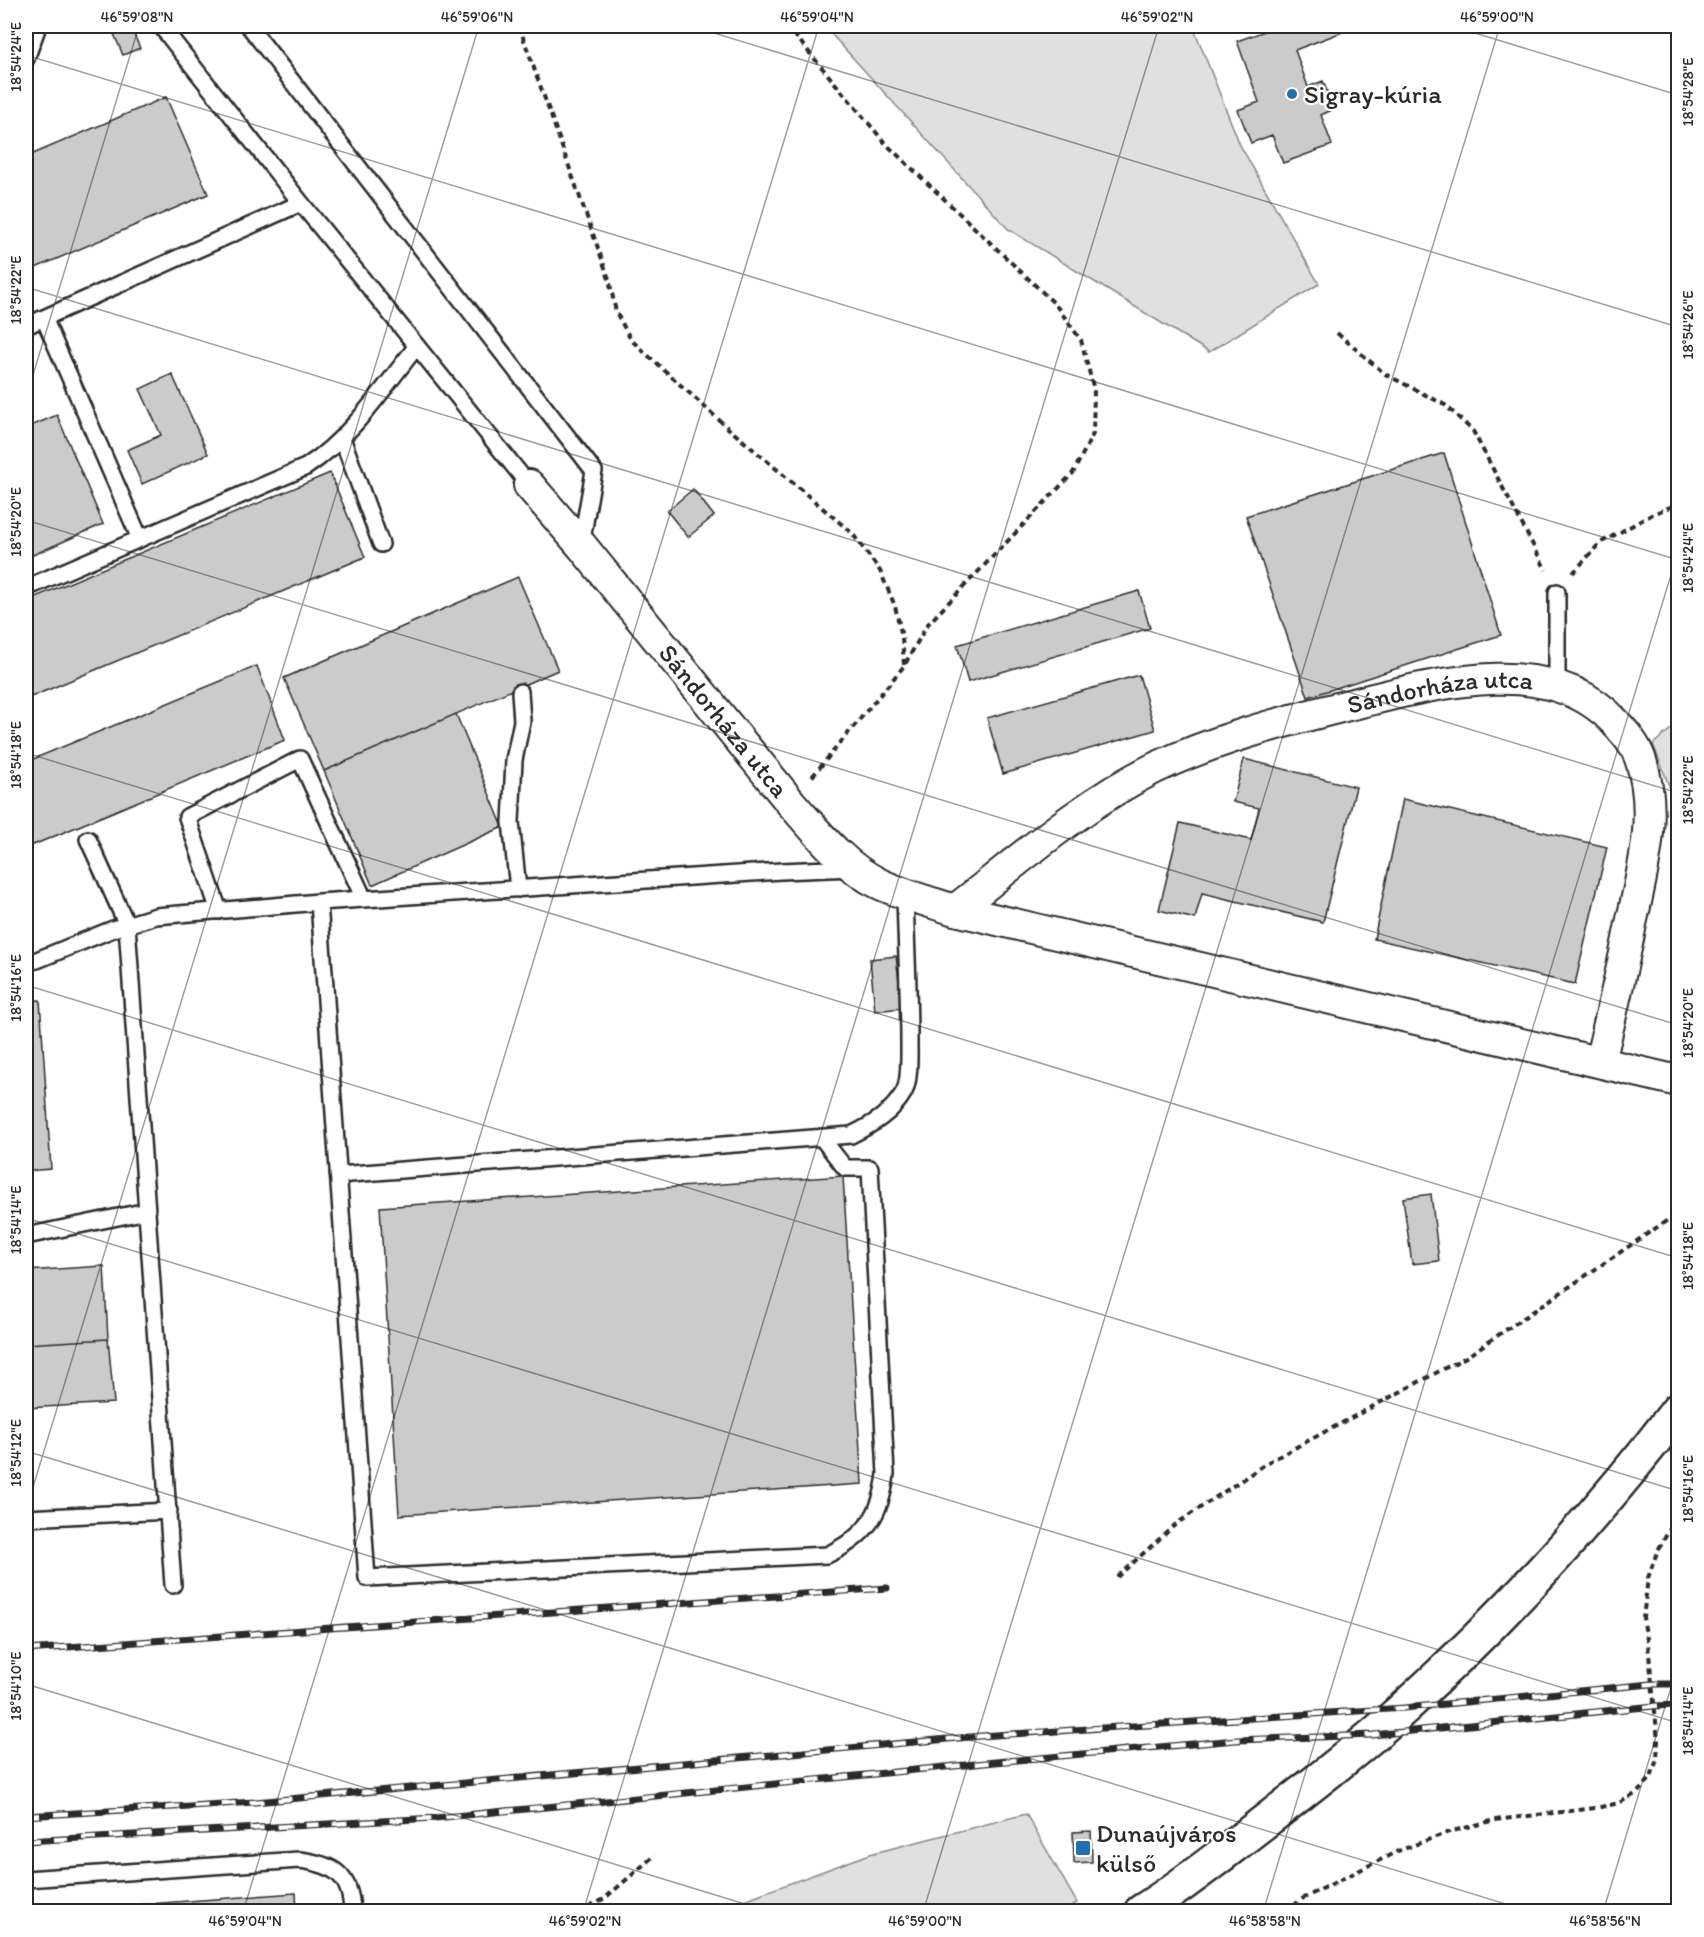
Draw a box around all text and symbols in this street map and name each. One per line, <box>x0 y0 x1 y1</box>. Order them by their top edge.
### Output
text: 46°59'08"N <box>101 8 173 26</box>
text: 46°59'06"N <box>441 8 513 26</box>
text: 46°59'04"N <box>780 8 854 26</box>
text: 46°59'02"N <box>1121 8 1193 26</box>
text: 46°59'00"N <box>1460 8 1534 26</box>
text: 18°54'24"E <box>7 22 25 92</box>
text: 18°54'28"E <box>1679 57 1697 127</box>
place label: Sigray-kúria <box>1304 78 1442 110</box>
marker: Sigray-kúria <box>1285 87 1299 101</box>
text: 18°54'22"E <box>7 256 25 324</box>
text: 18°54'26"E <box>1679 291 1697 359</box>
text: 18°54'20"E <box>7 487 25 557</box>
text: 18°54'24"E <box>1679 523 1697 593</box>
street label: Sándorháza utca <box>652 638 796 804</box>
street label: Sándorháza utca <box>1344 663 1536 721</box>
text: 18°54'18"E <box>7 721 25 789</box>
text: 18°54'22"E <box>1679 756 1697 824</box>
text: 18°54'16"E <box>7 954 25 1022</box>
text: 18°54'20"E <box>1679 988 1697 1058</box>
text: 18°54'14"E <box>7 1185 25 1255</box>
text: 18°54'18"E <box>1679 1222 1697 1290</box>
text: 18°54'12"E <box>7 1419 25 1487</box>
text: 18°54'16"E <box>1679 1455 1697 1523</box>
text: 18°54'10"E <box>7 1651 25 1721</box>
text: 18°54'14"E <box>1679 1686 1697 1756</box>
place label: Dunaújváros külső <box>1096 1817 1237 1879</box>
marker: Dunaújváros külső <box>1074 1839 1092 1857</box>
text: 46°59'04"N <box>208 1912 282 1930</box>
text: 46°59'02"N <box>549 1912 621 1930</box>
text: 46°59'00"N <box>888 1912 962 1930</box>
text: 46°58'58"N <box>1229 1912 1301 1930</box>
text: 46°58'56"N <box>1569 1912 1641 1930</box>

